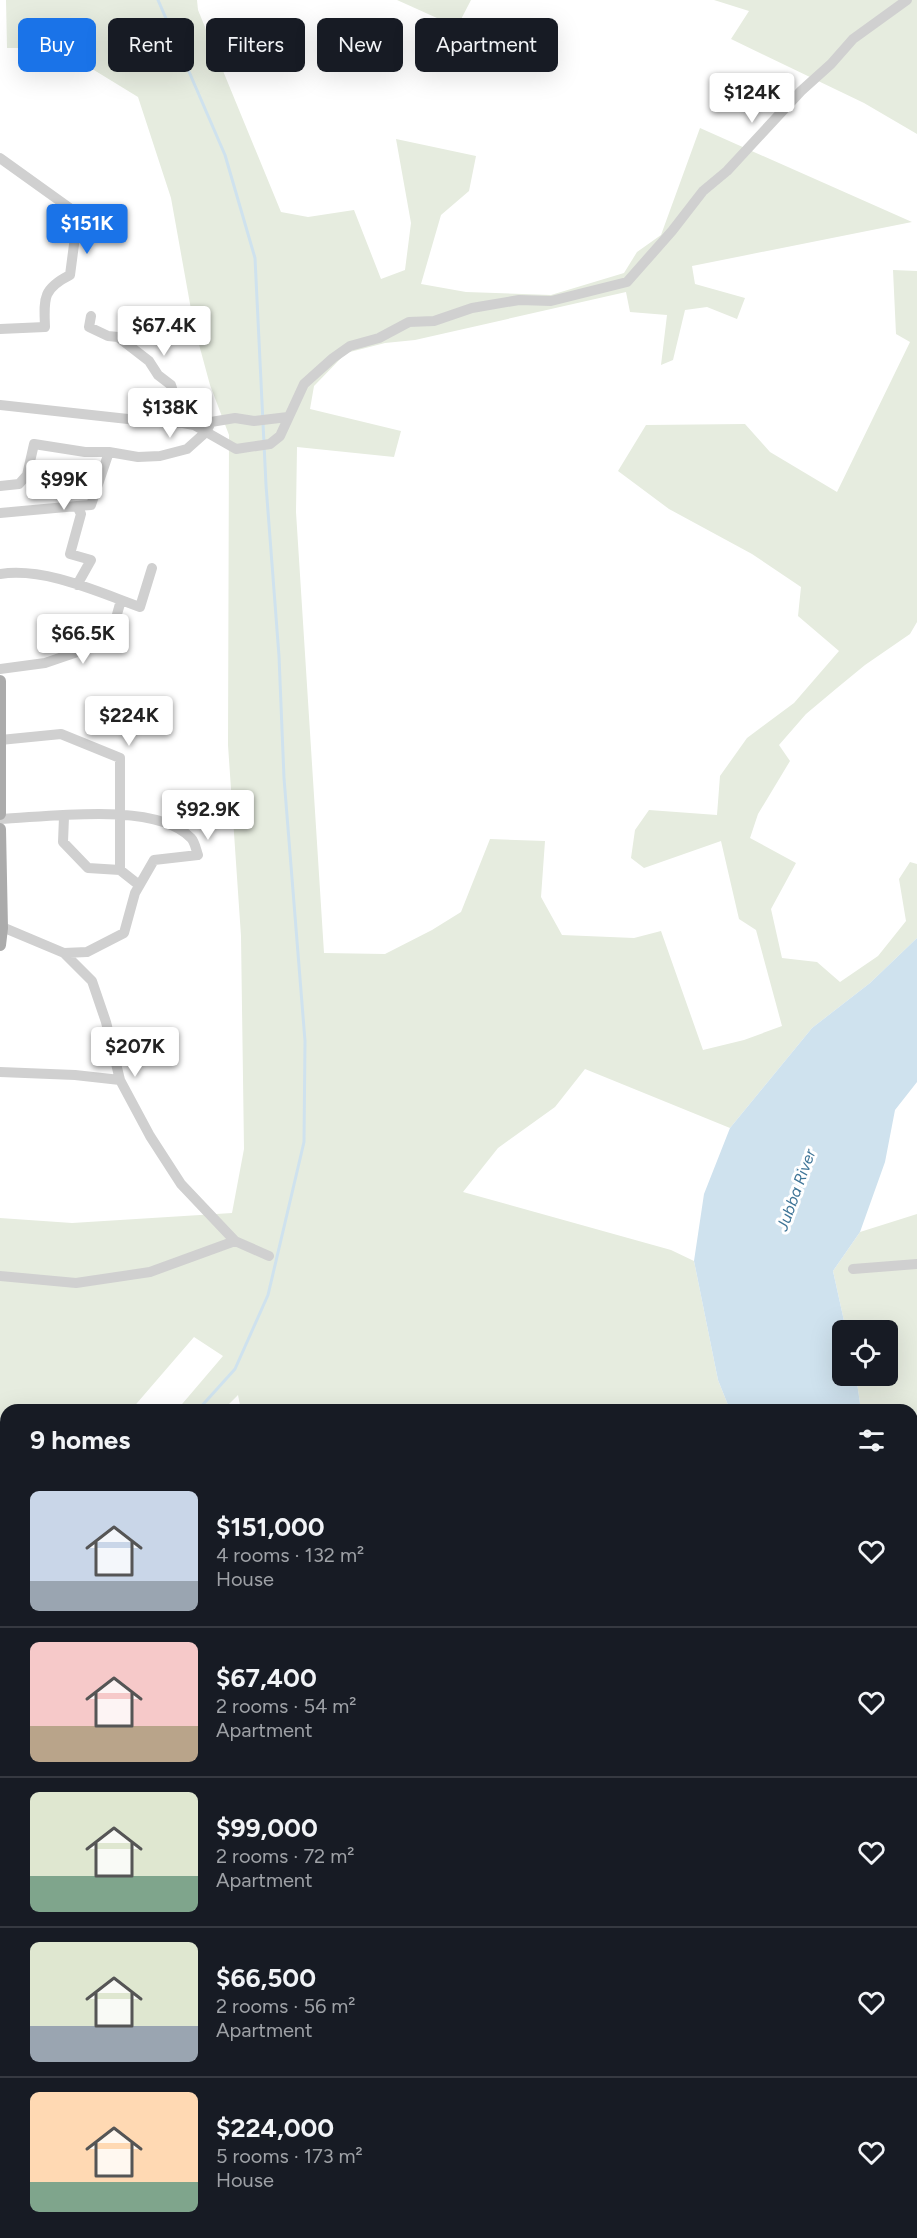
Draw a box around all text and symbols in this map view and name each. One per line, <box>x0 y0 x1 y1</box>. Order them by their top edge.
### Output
chip: Buy <box>18 18 96 72</box>
chip: Rent <box>108 18 194 72</box>
chip: Filters <box>206 18 305 72</box>
chip: New <box>317 18 403 72</box>
chip: Apartment <box>415 18 558 72</box>
pin: $124K <box>710 73 794 124</box>
text: $124K <box>723 80 781 104</box>
pin: $151K <box>45 204 129 255</box>
text: $151K <box>61 211 113 235</box>
pin: $67.4K <box>115 306 213 357</box>
text: $67.4K <box>132 313 196 337</box>
pin: $138K <box>128 388 212 439</box>
text: $138K <box>142 395 198 419</box>
pin: $99K <box>28 460 100 511</box>
text: $99K <box>40 467 88 491</box>
pin: $66.5K <box>34 614 132 665</box>
text: $66.5K <box>51 621 115 645</box>
pin: $224K <box>87 696 171 747</box>
text: $224K <box>99 703 159 727</box>
pin: $92.9K <box>159 790 257 841</box>
text: $92.9K <box>176 797 240 821</box>
pin: $207K <box>93 1027 177 1078</box>
text: $207K <box>105 1034 165 1058</box>
water label: Jubba River <box>772 1146 820 1234</box>
map controls <box>832 1320 898 1386</box>
button: locate <box>832 1320 898 1386</box>
text: 9 homes <box>30 1424 130 1456</box>
icon: filters <box>855 1424 888 1457</box>
text: $151,000 <box>216 1511 325 1543</box>
icon: home <box>78 1515 150 1587</box>
icon: heart <box>855 1535 888 1568</box>
text: 4 rooms · 132 m² <box>216 1543 364 1567</box>
text: House <box>216 1567 274 1591</box>
text: $67,400 <box>216 1662 317 1694</box>
icon: home <box>78 1666 150 1738</box>
icon: heart <box>855 1686 888 1719</box>
text: 2 rooms · 54 m² <box>216 1694 356 1718</box>
text: Apartment <box>216 1718 313 1742</box>
text: $99,000 <box>216 1812 318 1844</box>
icon: home <box>78 1816 150 1888</box>
icon: heart <box>855 1836 888 1869</box>
text: 2 rooms · 72 m² <box>216 1844 354 1868</box>
text: Apartment <box>216 1868 313 1892</box>
text: $66,500 <box>216 1962 316 1994</box>
icon: home <box>78 1966 150 2038</box>
icon: heart <box>855 1986 888 2019</box>
text: 2 rooms · 56 m² <box>216 1994 355 2018</box>
text: Apartment <box>216 2018 313 2042</box>
text: $224,000 <box>216 2112 334 2144</box>
icon: home <box>78 2116 150 2188</box>
icon: heart <box>855 2136 888 2169</box>
text: 5 rooms · 173 m² <box>216 2144 363 2168</box>
text: House <box>216 2168 274 2192</box>

